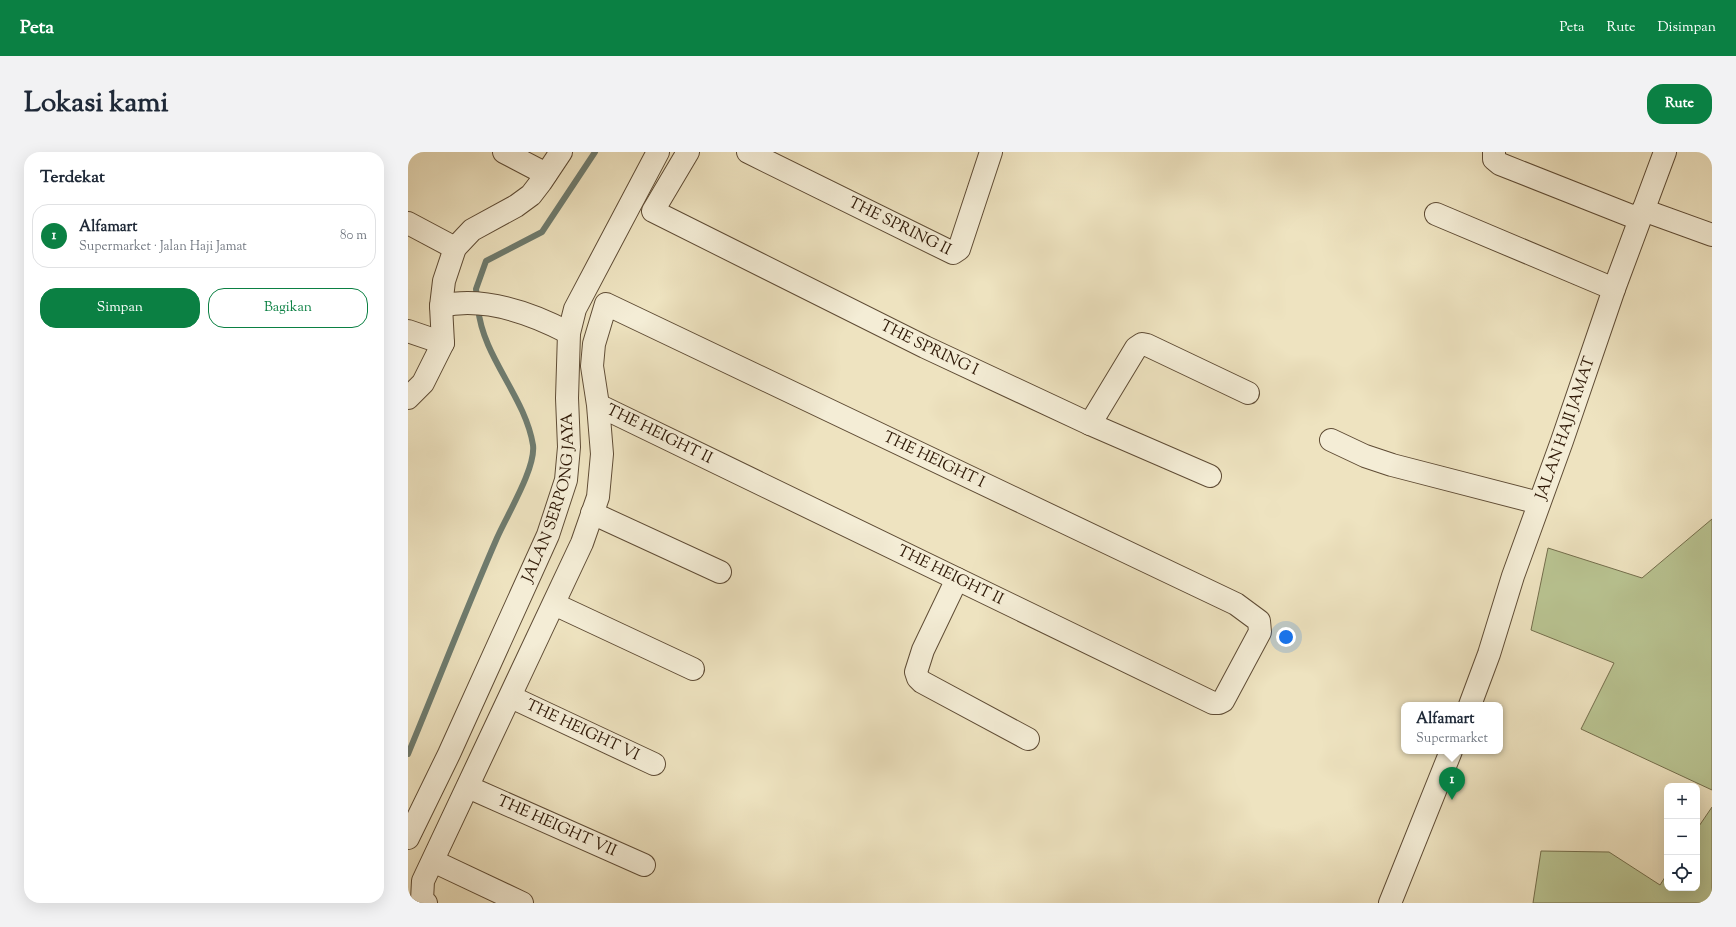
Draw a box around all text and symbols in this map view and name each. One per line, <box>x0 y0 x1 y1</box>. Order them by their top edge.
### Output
text: Peta <box>20 15 54 42</box>
text: Peta <box>1559 18 1584 38</box>
text: Rute <box>1606 18 1636 38</box>
text: Disimpan <box>1658 18 1716 38</box>
text: Lokasi kami <box>24 84 168 124</box>
button: Rute <box>1647 84 1712 124</box>
text: Terdekat <box>40 166 105 190</box>
street label: THE SPRING II <box>844 192 955 262</box>
text: Alfamart <box>79 217 137 238</box>
text: 1 <box>52 227 56 245</box>
text: 80 m <box>340 227 367 245</box>
text: Supermarket · Jalan Haji Jamat <box>79 238 247 256</box>
button: Simpan <box>40 288 200 328</box>
button: Bagikan <box>208 288 368 328</box>
street label: THE SPRING I <box>876 315 982 382</box>
street label: JALAN HAJI JAMAT <box>1530 353 1602 504</box>
street label: THE HEIGHT II <box>602 399 716 471</box>
street label: JALAN SERPONG JAYA <box>516 412 581 587</box>
street label: THE HEIGHT I <box>879 426 989 494</box>
street label: THE HEIGHT II <box>893 540 1007 612</box>
your location <box>1276 627 1296 647</box>
street label: THE HEIGHT VI <box>522 694 643 767</box>
popup <box>1401 702 1503 754</box>
text: Alfamart <box>1416 709 1474 730</box>
text: Supermarket <box>1416 730 1488 748</box>
pin: 1 <box>1439 767 1465 800</box>
map controls <box>1664 783 1700 891</box>
button: + <box>1664 783 1700 819</box>
street label: THE HEIGHT VII <box>493 790 620 863</box>
button: − <box>1664 819 1700 855</box>
button: locate <box>1664 855 1700 891</box>

